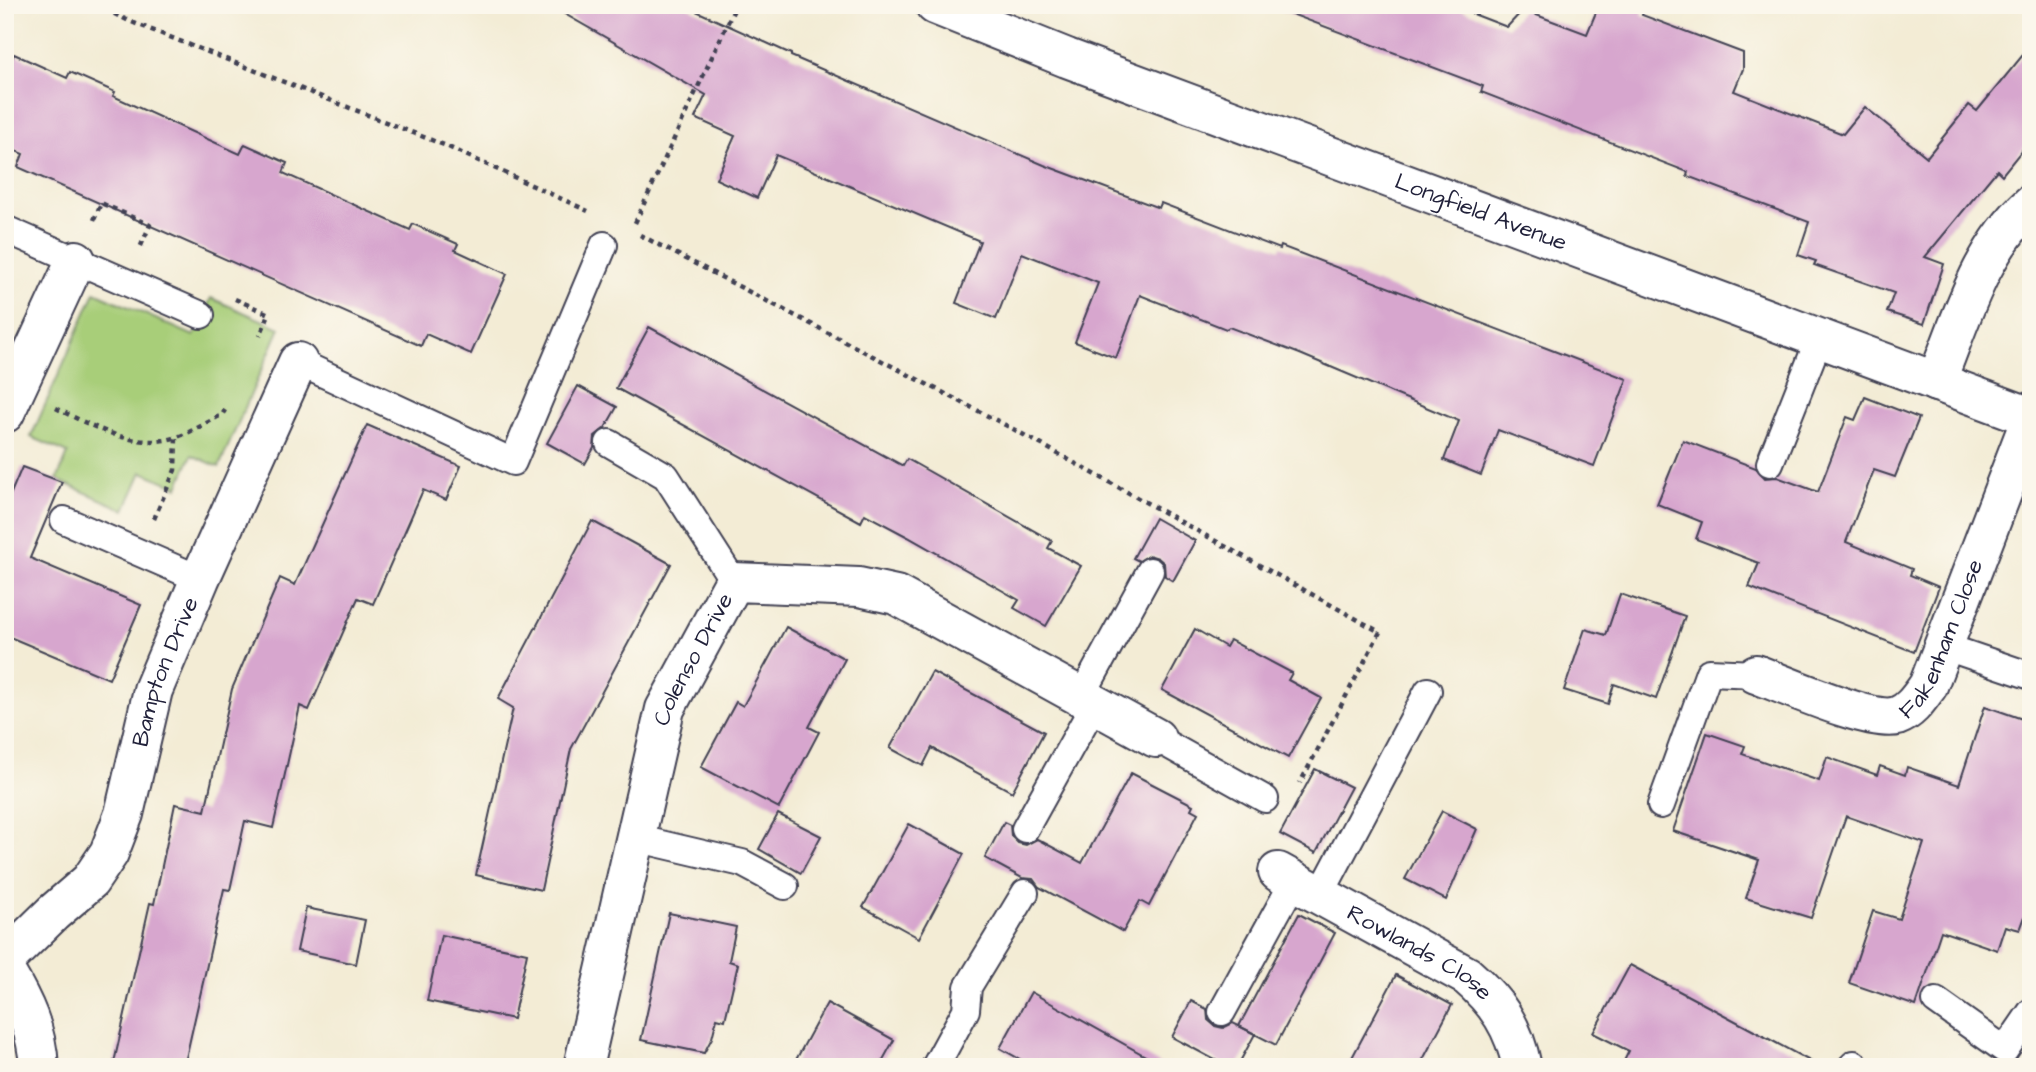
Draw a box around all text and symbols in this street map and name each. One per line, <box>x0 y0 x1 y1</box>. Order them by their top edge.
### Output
street label: Longfield Avenue <box>1390 166 1571 259</box>
street label: Fakenham Close <box>1892 555 1991 727</box>
street label: Colenso Drive <box>646 587 741 728</box>
street label: Bampton Drive <box>124 592 207 750</box>
street label: Rowlands Close <box>1341 897 1500 1008</box>

